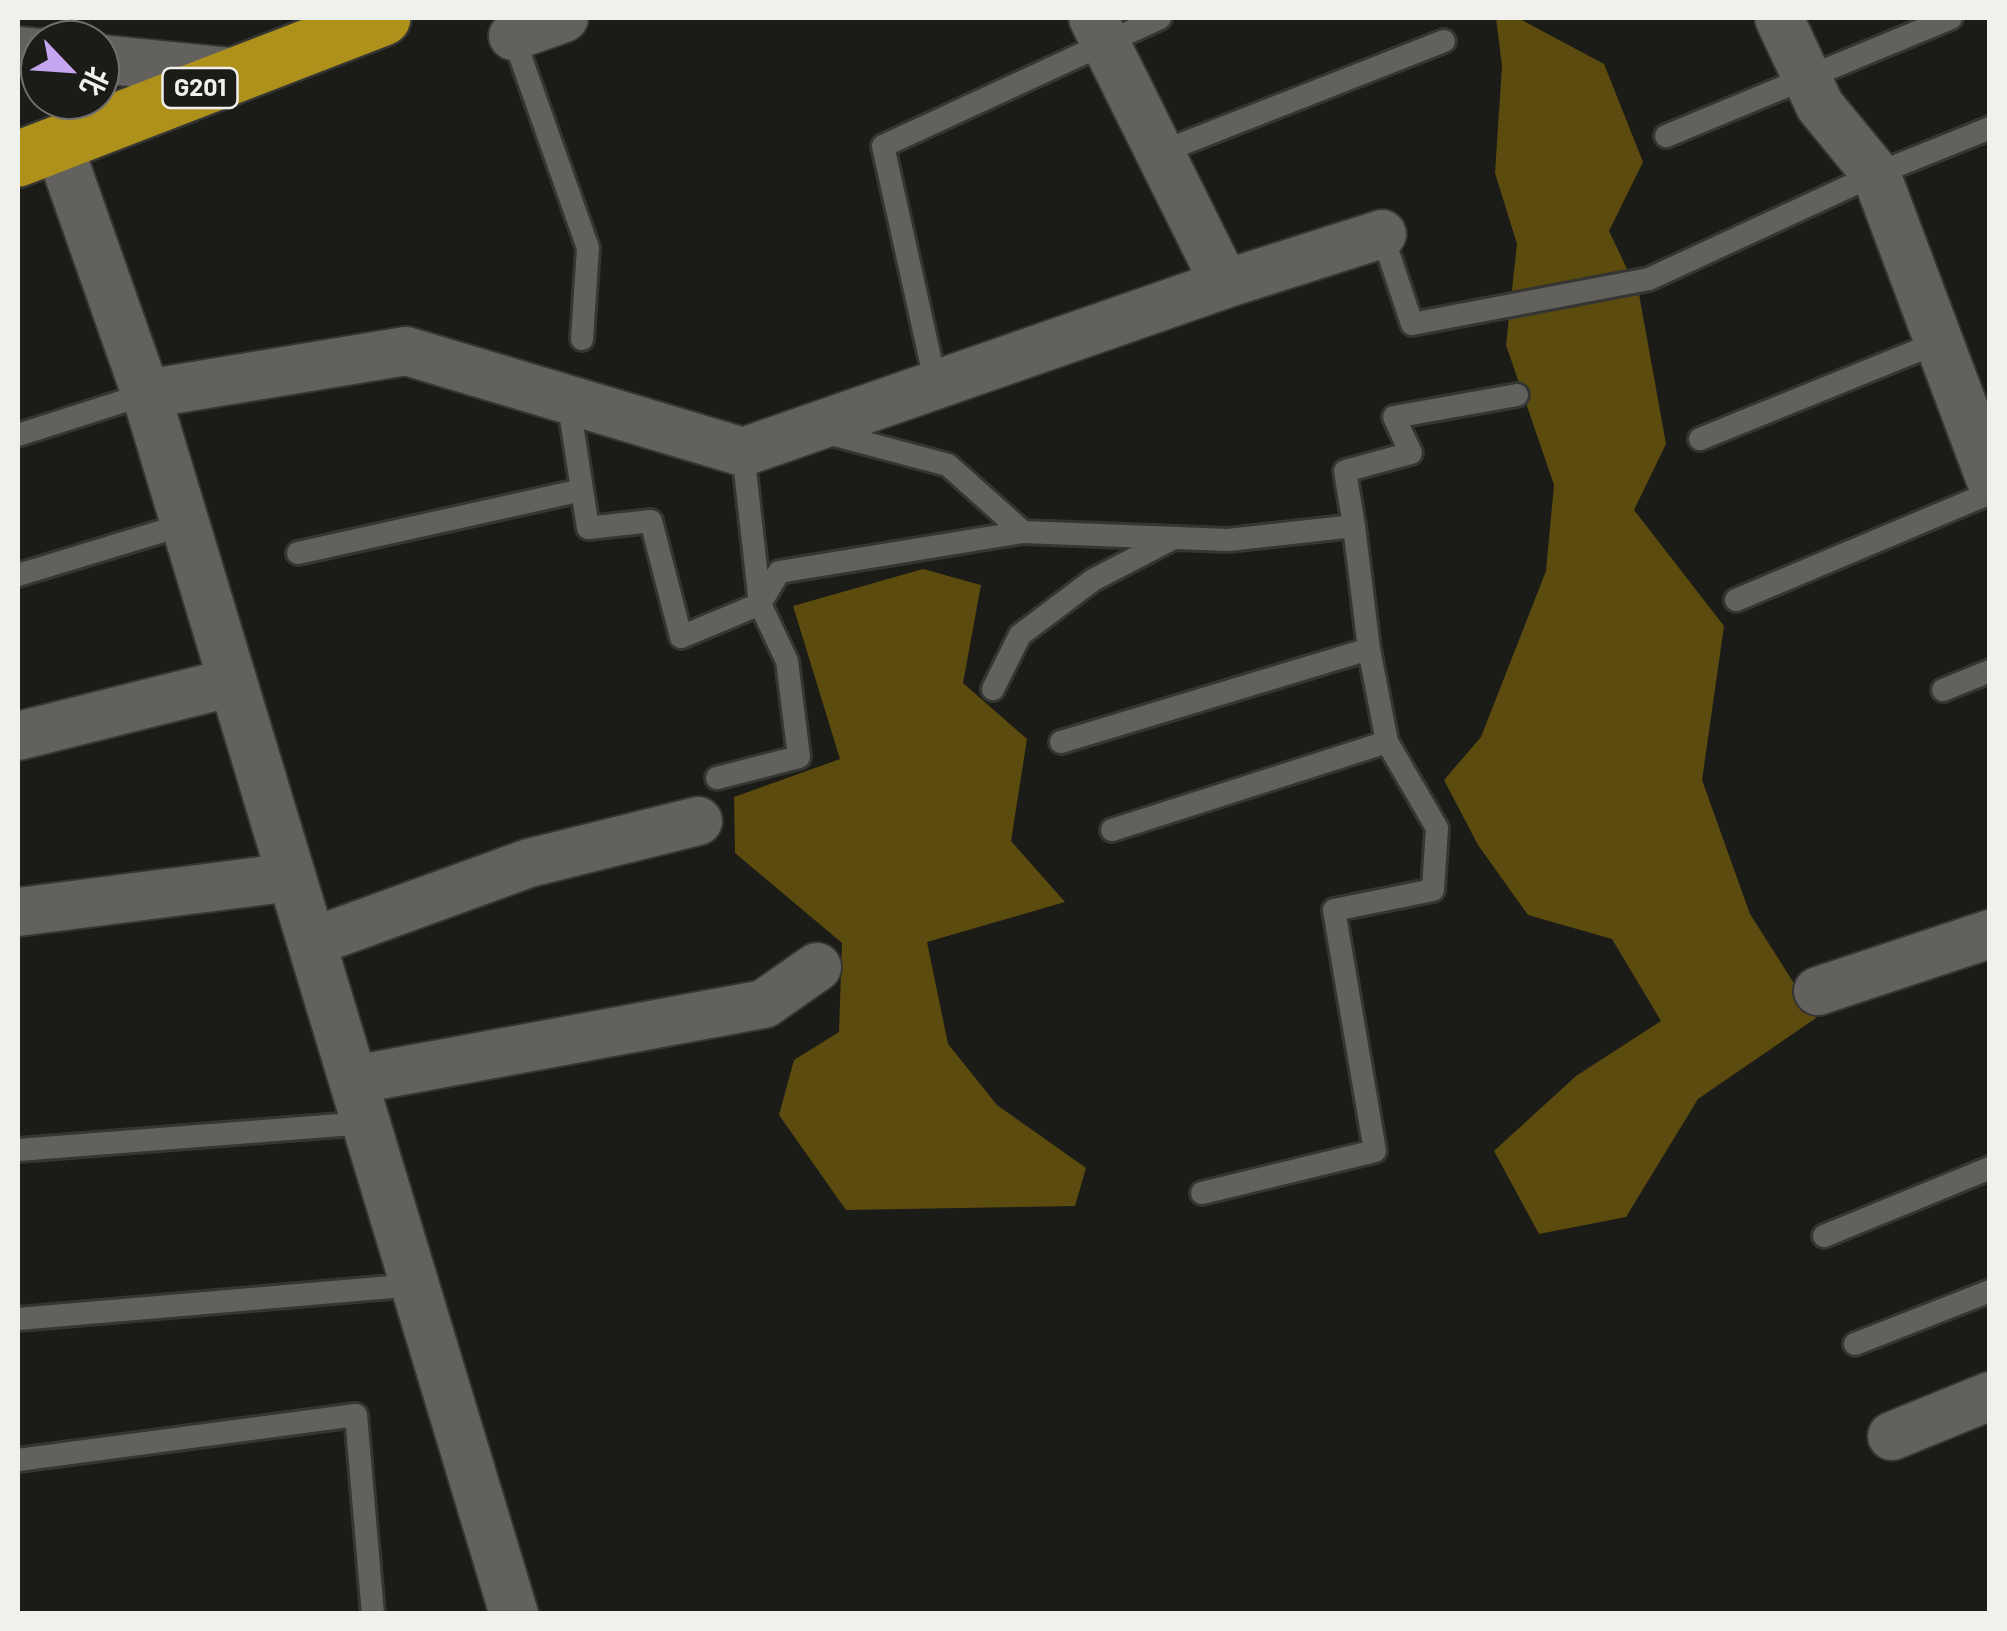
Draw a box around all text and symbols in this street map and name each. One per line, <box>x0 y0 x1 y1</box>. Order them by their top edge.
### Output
north arrow <box>20 20 120 120</box>
text: 北 <box>74 62 117 102</box>
road number: G201 <box>162 68 238 108</box>

